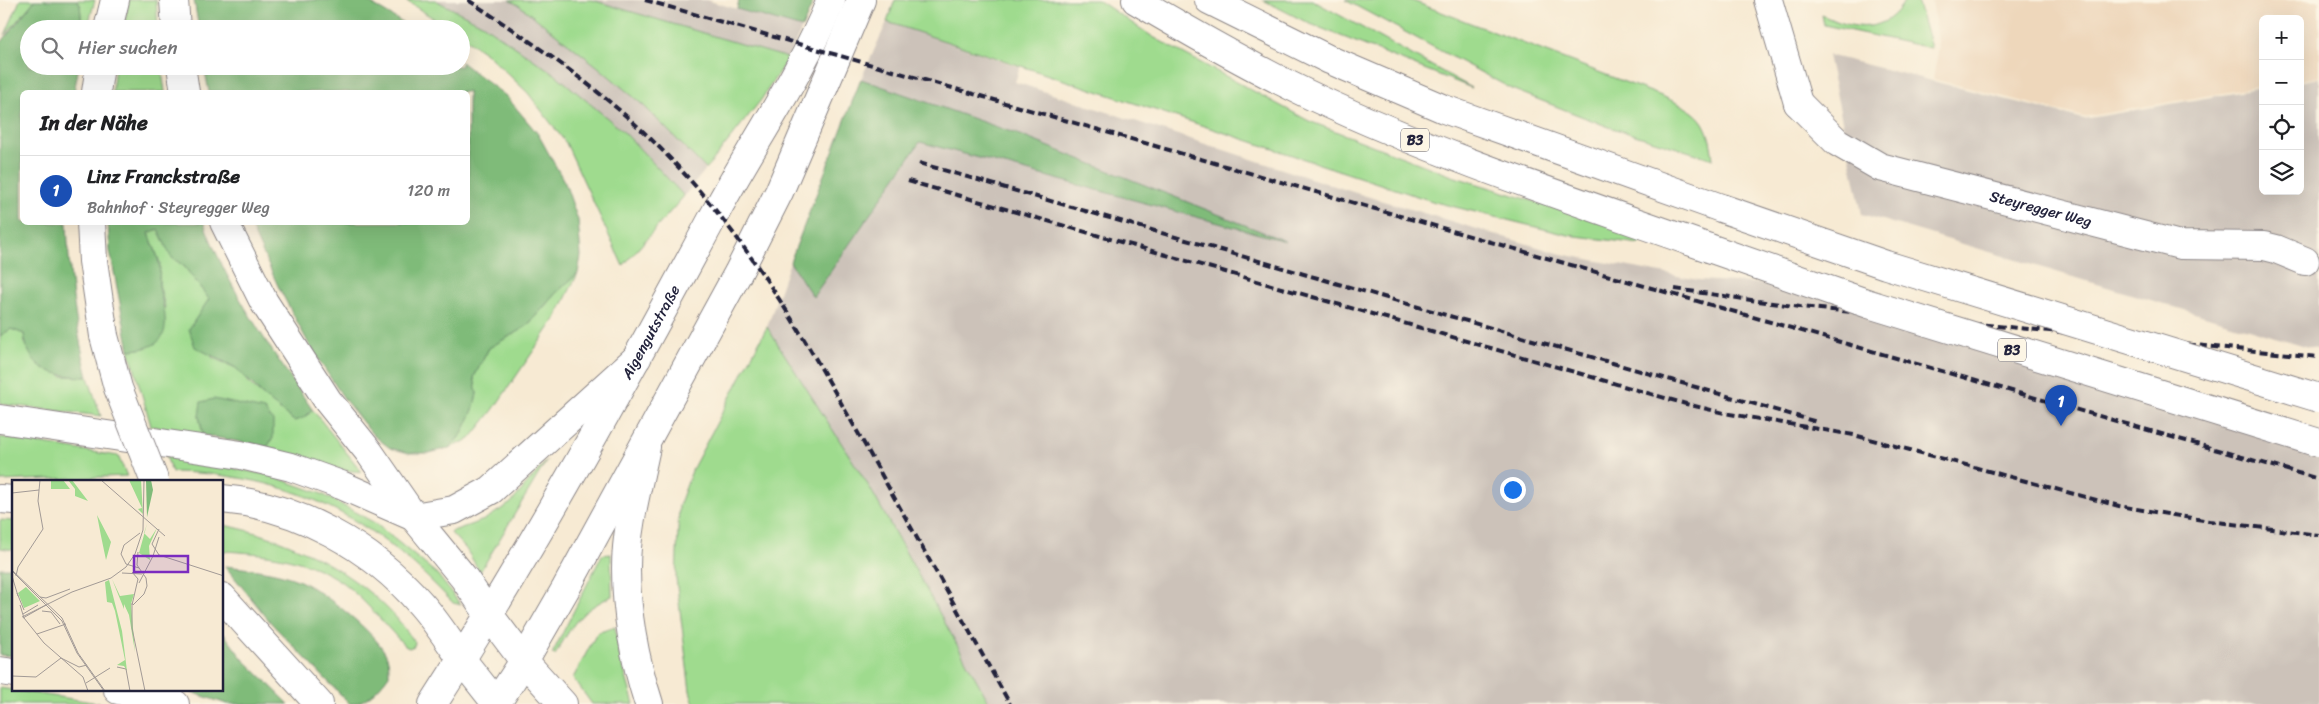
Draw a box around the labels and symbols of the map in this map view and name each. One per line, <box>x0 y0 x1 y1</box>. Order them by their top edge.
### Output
road number: B3 <box>1401 128 1429 152</box>
street label: Steyregger Weg <box>1987 183 2095 235</box>
street label: Aigengutstraße <box>614 280 687 385</box>
road number: B3 <box>1998 338 2026 362</box>
pin: 1 <box>2045 385 2077 426</box>
your location <box>1500 477 1526 503</box>
inset map <box>12 480 224 692</box>

